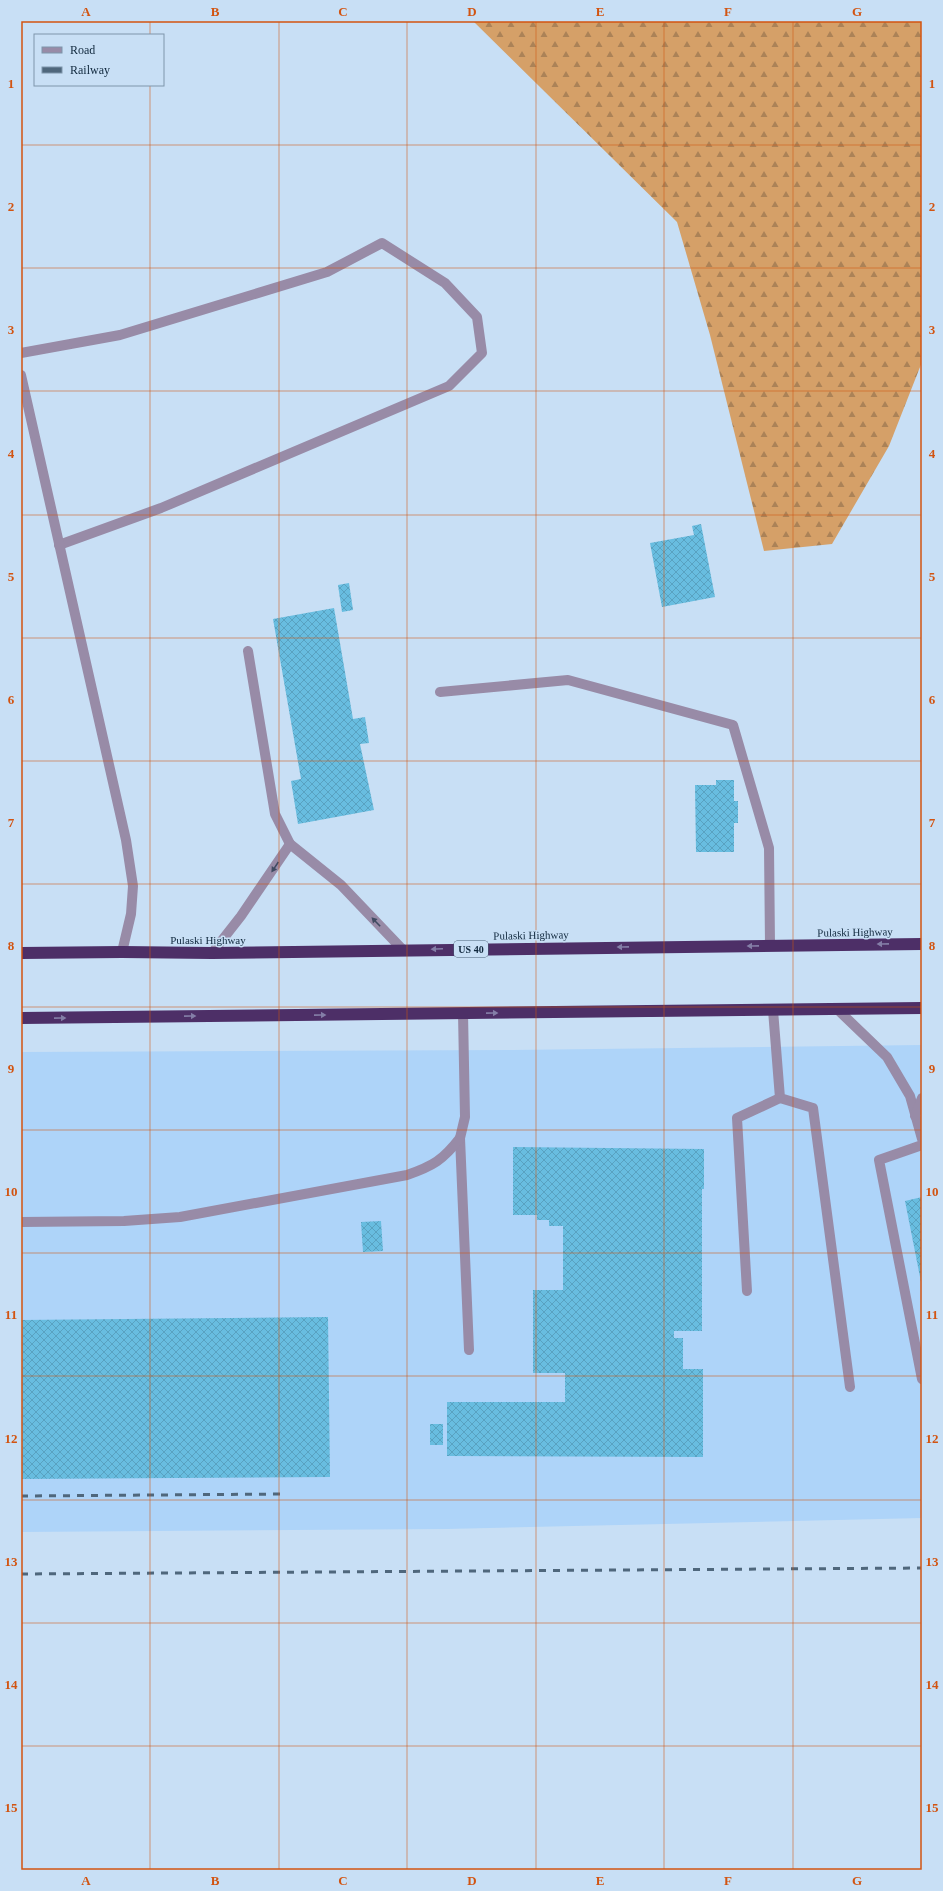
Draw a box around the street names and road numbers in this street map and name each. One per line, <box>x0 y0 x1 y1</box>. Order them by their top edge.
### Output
street label: Pulaski Highway <box>817 925 893 939</box>
street label: Pulaski Highway <box>493 928 569 942</box>
street label: Pulaski Highway <box>170 934 246 946</box>
road number: US 40 <box>454 941 488 957</box>

